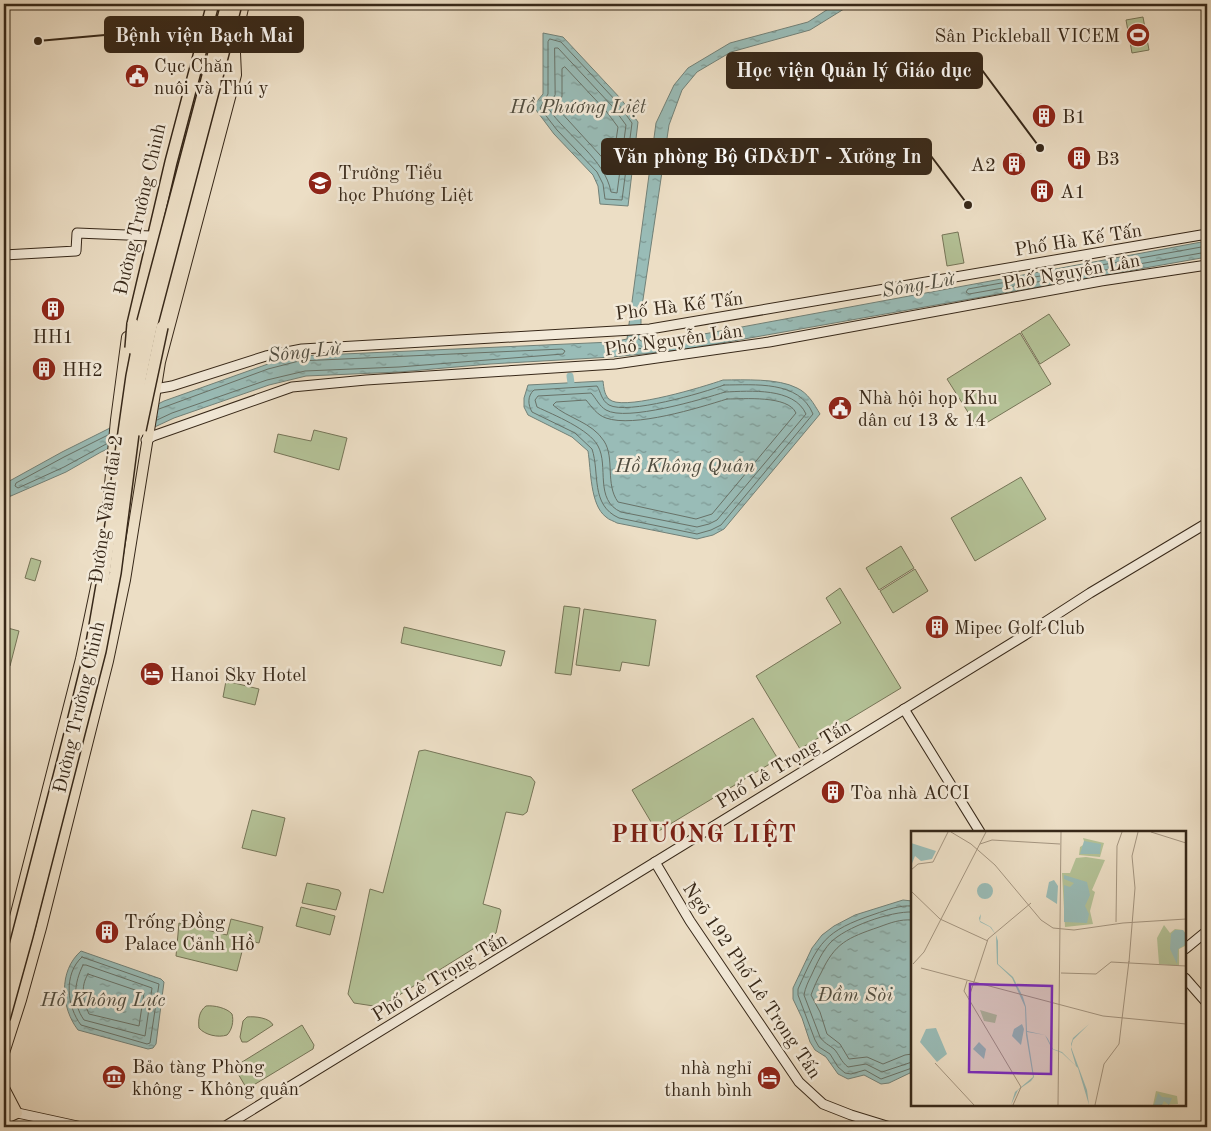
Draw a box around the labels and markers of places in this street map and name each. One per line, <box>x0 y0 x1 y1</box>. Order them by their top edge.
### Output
callout: Bệnh viện Bạch Mai <box>105 17 303 52</box>
sports icon: Sân Pickleball VICEM <box>1125 22 1151 48</box>
place label: Sân Pickleball VICEM <box>935 28 1120 47</box>
callout: Học viện Quản lý Giáo dục <box>727 53 982 88</box>
place label: Cục Chăn nuôi và Thú y <box>154 58 269 99</box>
public building icon: Cục Chăn nuôi và Thú y <box>124 63 150 89</box>
building icon: B1 <box>1031 103 1057 129</box>
place label: B1 <box>1062 109 1086 128</box>
callout: Văn phòng Bộ GD&ĐT - Xưởng In <box>602 139 931 174</box>
building icon: B3 <box>1066 145 1092 171</box>
building icon: A2 <box>1001 151 1027 177</box>
place label: B3 <box>1096 151 1120 170</box>
place label: A2 <box>970 157 996 176</box>
place label: Trường Tiểu học Phương Liệt <box>338 163 473 206</box>
school or university icon: Trường Tiểu học Phương Liệt <box>307 170 333 196</box>
building icon: A1 <box>1029 178 1055 204</box>
place label: A1 <box>1060 184 1086 203</box>
building icon: HH1 <box>40 296 66 322</box>
place label: HH1 <box>33 329 73 348</box>
building icon: HH2 <box>31 356 57 382</box>
place label: HH2 <box>62 362 103 381</box>
place label: Nhà hội họp Khu dân cư 13 & 14 <box>858 390 998 431</box>
public building icon: Nhà hội họp Khu dân cư 13 & 14 <box>827 395 853 421</box>
building icon: Mipec Golf Club <box>924 614 950 640</box>
place label: Mipec Golf Club <box>954 620 1085 639</box>
hotel icon: Hanoi Sky Hotel <box>139 661 165 687</box>
place label: Hanoi Sky Hotel <box>170 667 306 686</box>
building icon: Tòa nhà ACCI <box>820 779 846 805</box>
place label: Tòa nhà ACCI <box>850 785 970 804</box>
place label: Trống Đồng Palace Cảnh Hồ <box>124 911 255 955</box>
building icon: Trống Đồng Palace Cảnh Hồ <box>94 919 120 945</box>
place label: Bảo tàng Phòng không - Không quân <box>132 1059 299 1100</box>
place label: nhà nghỉ thanh bình <box>664 1060 752 1101</box>
museum icon: Bảo tàng Phòng không - Không quân <box>101 1064 127 1090</box>
hotel icon: nhà nghỉ thanh bình <box>756 1065 782 1091</box>

